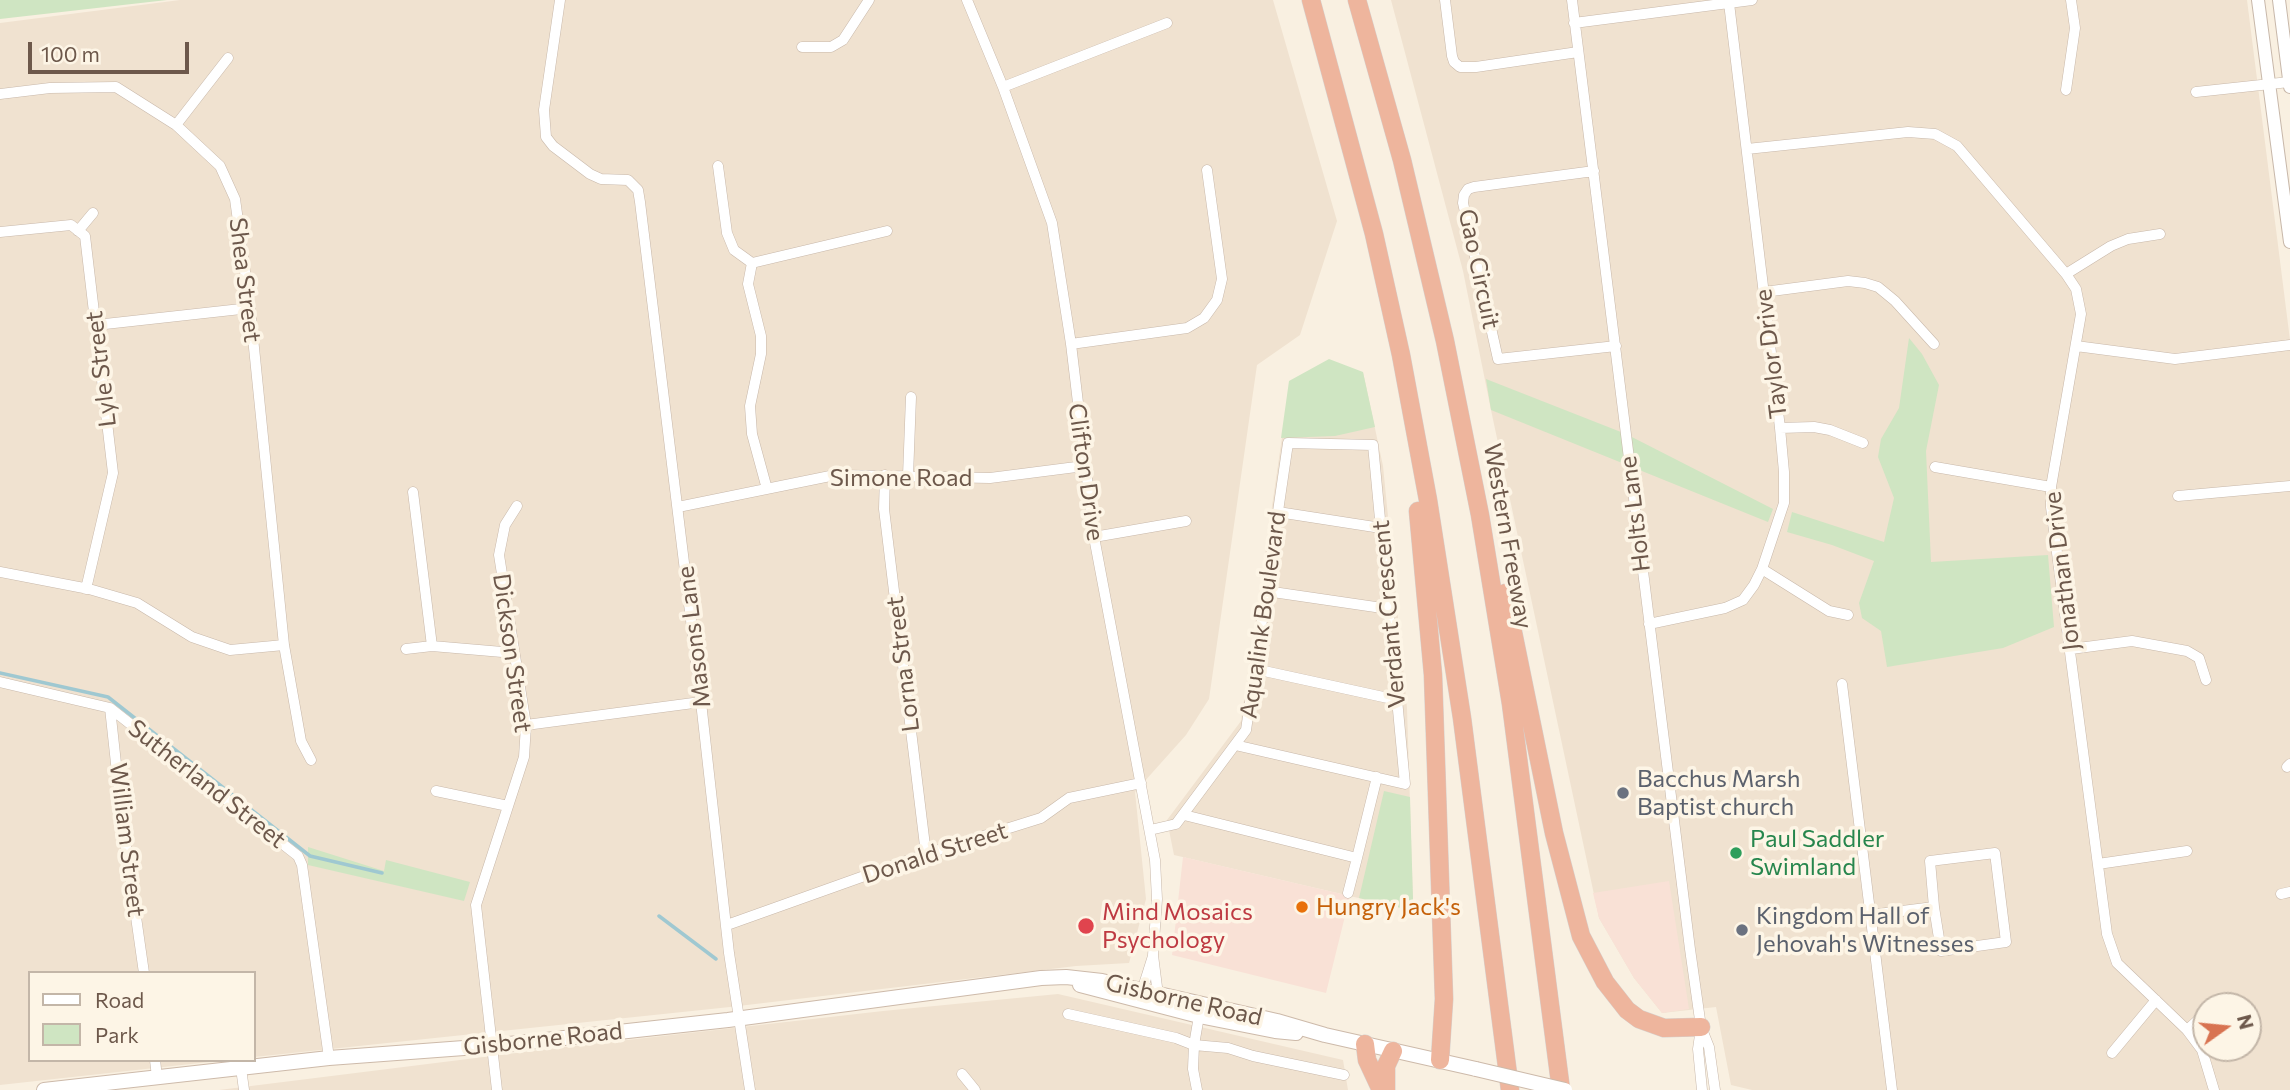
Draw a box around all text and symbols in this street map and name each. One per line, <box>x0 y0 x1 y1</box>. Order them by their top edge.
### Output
scale bar <box>32 28 192 72</box>
text: 100 m <box>41 41 100 66</box>
street label: Gao Circuit <box>1452 206 1506 332</box>
street label: Shea Street <box>223 216 267 344</box>
street label: Taylor Drive <box>1749 287 1793 421</box>
street label: Lyle Street <box>80 309 122 429</box>
street label: Clifton Drive <box>1062 401 1110 543</box>
street label: Western Freeway <box>1478 441 1538 631</box>
street label: Holts Lane <box>1614 454 1656 574</box>
street label: Simone Road <box>830 464 972 492</box>
street label: Jonathan Drive <box>2038 490 2086 652</box>
street label: Aqualink Boulevard <box>1234 510 1292 720</box>
street label: Verdant Crescent <box>1366 519 1412 709</box>
street label: Masons Lane <box>671 565 717 709</box>
street label: Dickson Street <box>487 572 537 734</box>
street label: Lorna Street <box>880 595 926 733</box>
street label: Sutherland Street <box>122 714 292 854</box>
street label: William Street <box>103 761 151 919</box>
place label: Bacchus Marsh Baptist church <box>1637 765 1801 821</box>
marker: Bacchus Marsh Baptist church <box>1615 785 1631 801</box>
street label: Donald Street <box>859 816 1011 890</box>
place label: Paul Saddler Swimland <box>1750 825 1884 881</box>
marker: Paul Saddler Swimland <box>1728 845 1744 861</box>
place label: Hungry Jack's <box>1316 893 1461 921</box>
place label: Mind Mosaics Psychology <box>1102 898 1253 954</box>
marker: Hungry Jack's <box>1294 899 1310 915</box>
place label: Kingdom Hall of Jehovah's Witnesses <box>1756 902 1974 958</box>
marker: Mind Mosaics Psychology <box>1076 916 1096 936</box>
marker: Kingdom Hall of Jehovah's Witnesses <box>1734 922 1750 938</box>
street label: Gisborne Road <box>1103 968 1265 1032</box>
legend <box>28 971 256 1062</box>
text: Road <box>95 987 144 1012</box>
north arrow <box>2192 992 2262 1062</box>
text: N <box>2233 1012 2259 1032</box>
street label: Gisborne Road <box>462 1016 624 1062</box>
text: Park <box>95 1022 139 1047</box>

